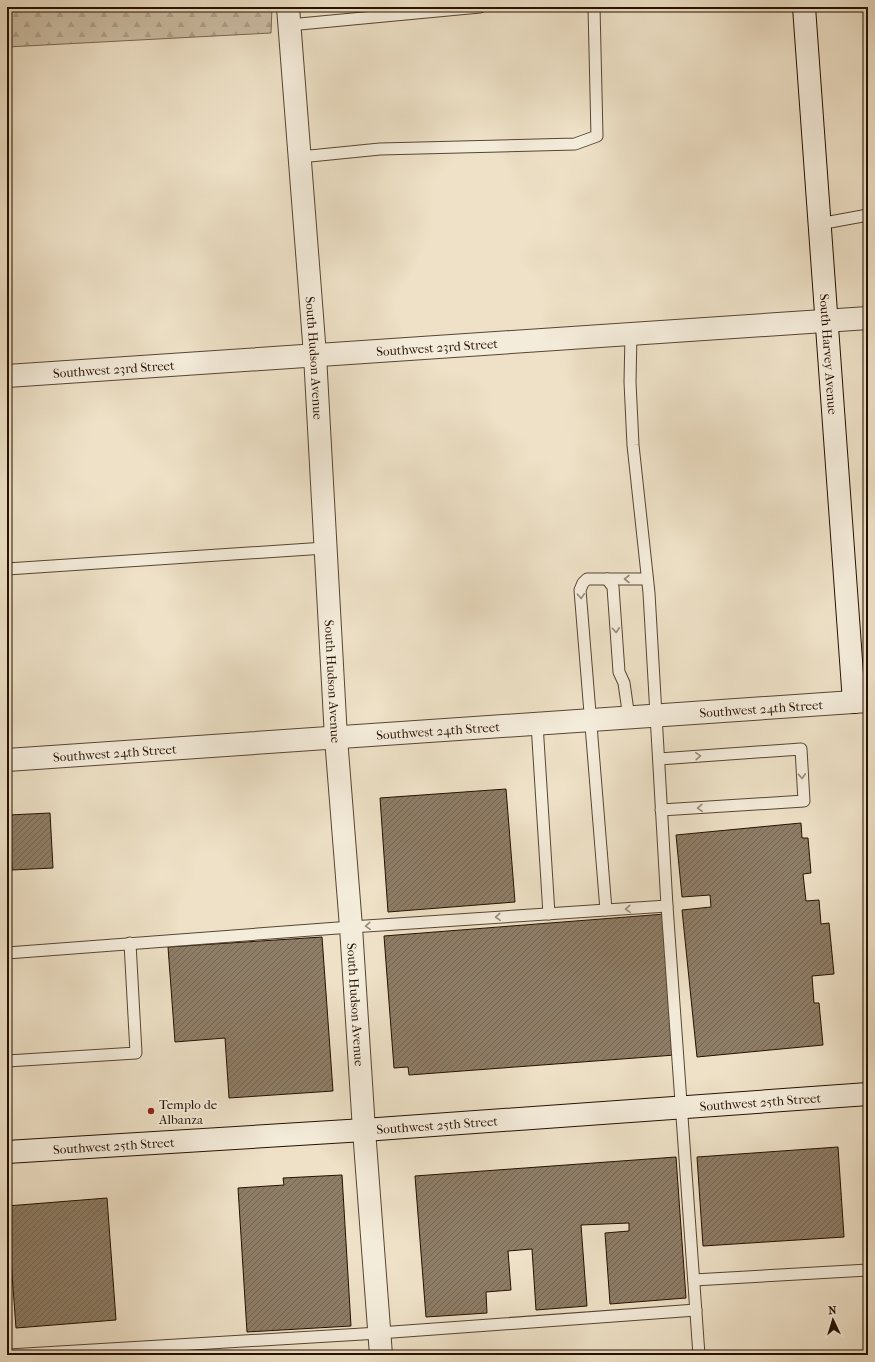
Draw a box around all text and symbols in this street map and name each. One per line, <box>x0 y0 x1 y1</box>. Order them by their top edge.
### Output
street label: South Harvey Avenue <box>817 293 840 416</box>
street label: South Hudson Avenue <box>302 296 326 421</box>
street label: Southwest 23rd Street <box>376 336 499 359</box>
street label: Southwest 23rd Street <box>52 358 175 381</box>
one-way arrow <box>624 575 630 583</box>
one-way arrow <box>577 593 585 599</box>
street label: South Hudson Avenue <box>322 619 343 744</box>
one-way arrow <box>612 627 621 633</box>
street label: Southwest 24th Street <box>699 697 824 721</box>
street label: Southwest 24th Street <box>376 719 501 743</box>
street label: Southwest 24th Street <box>53 741 177 765</box>
one-way arrow <box>695 752 701 761</box>
one-way arrow <box>798 773 807 779</box>
one-way arrow <box>697 803 703 812</box>
one-way arrow <box>625 904 631 913</box>
one-way arrow <box>495 913 501 922</box>
one-way arrow <box>365 922 371 931</box>
street label: South Hudson Avenue <box>344 943 367 1067</box>
street label: Southwest 25th Street <box>699 1090 822 1114</box>
place label: Templo de Albanza <box>158 1097 218 1127</box>
marker: Templo de Albanza <box>146 1106 156 1116</box>
street label: Southwest 25th Street <box>376 1113 499 1137</box>
street label: Southwest 25th Street <box>53 1135 175 1157</box>
north arrow <box>813 1300 853 1340</box>
text: N <box>828 1304 838 1317</box>

